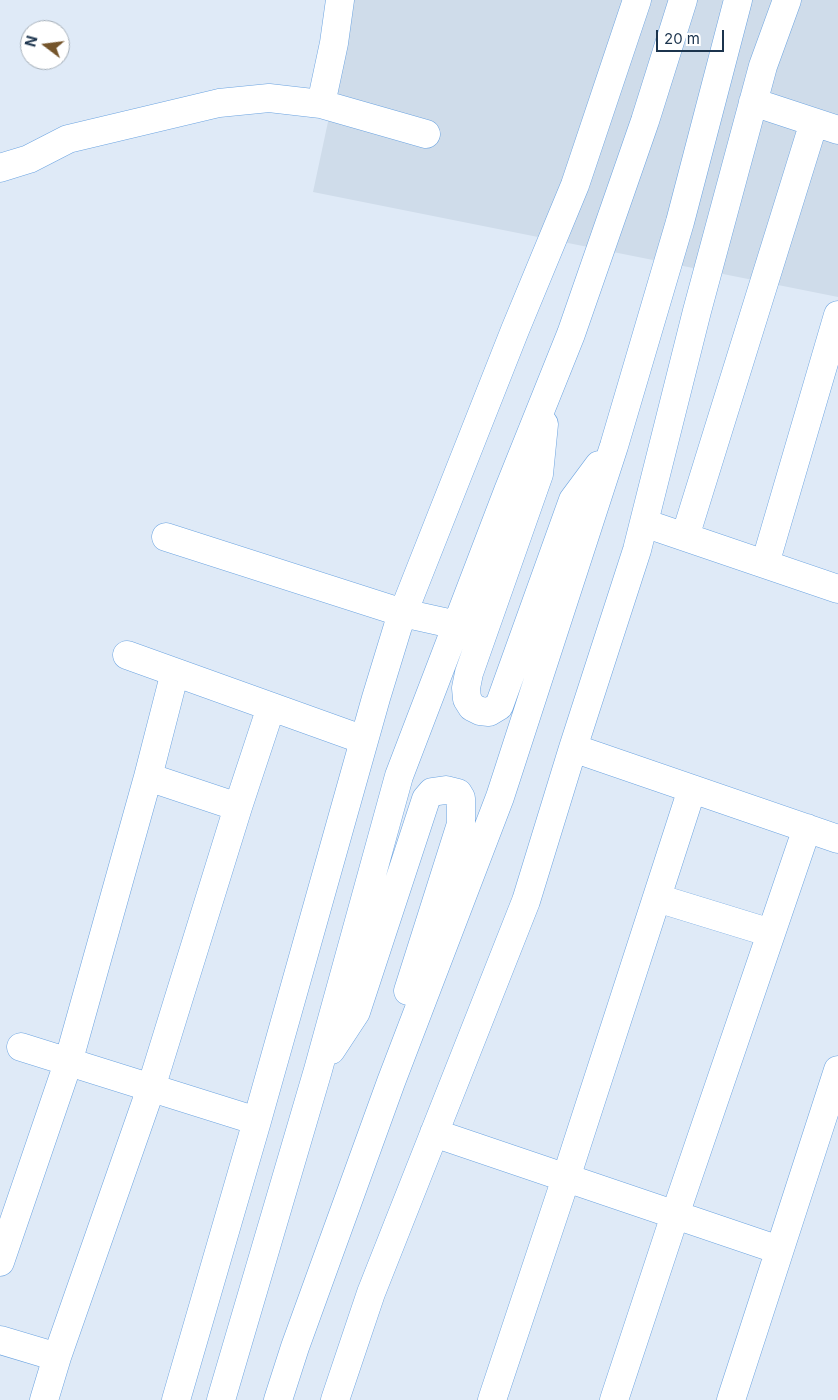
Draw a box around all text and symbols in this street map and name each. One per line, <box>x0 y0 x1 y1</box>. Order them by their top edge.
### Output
north arrow <box>20 20 70 70</box>
scale bar <box>658 20 726 52</box>
text: 20 m <box>664 29 700 48</box>
text: N <box>21 34 41 49</box>

